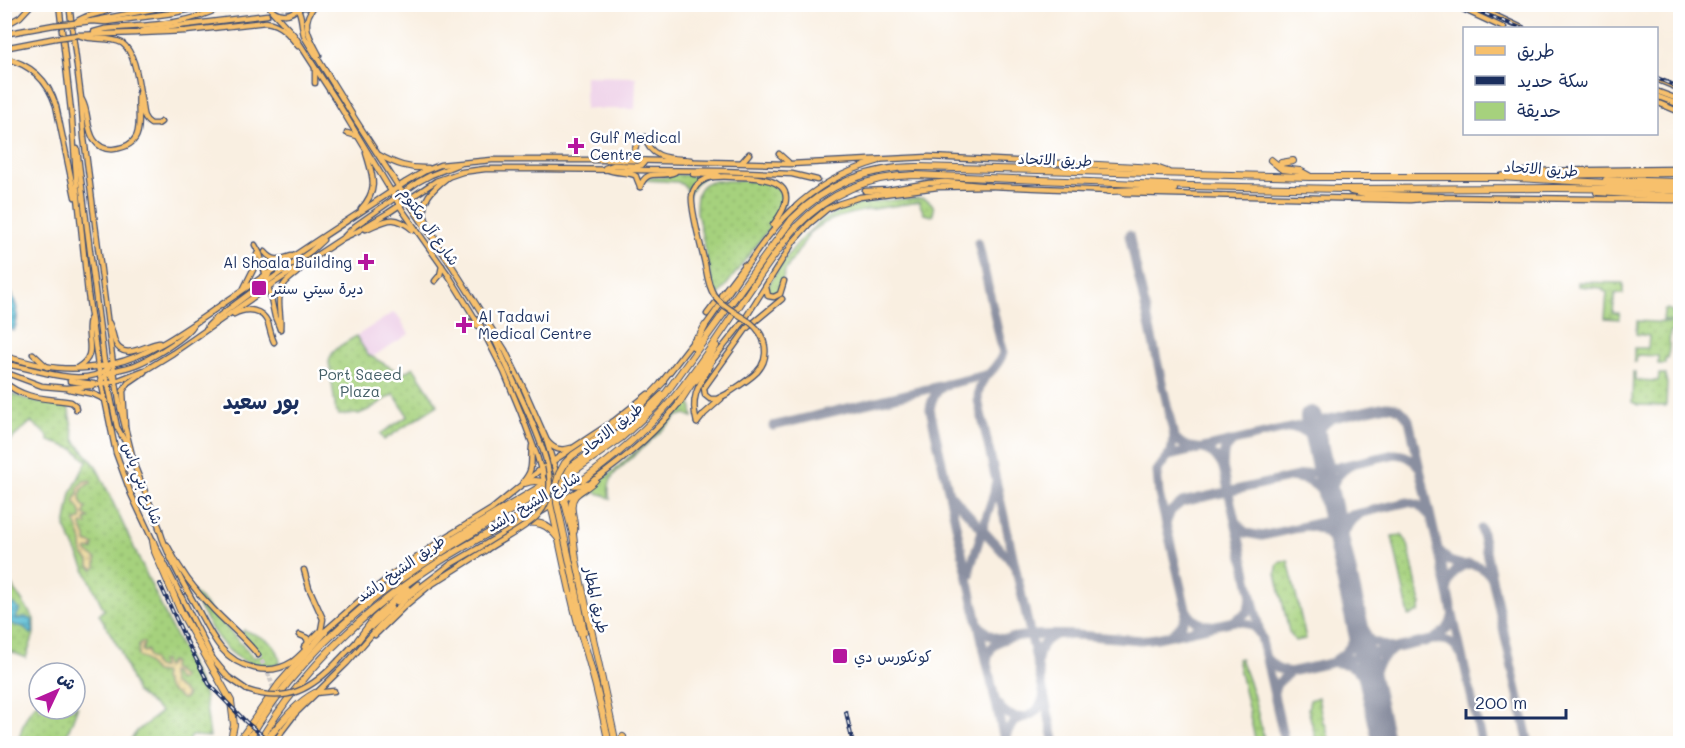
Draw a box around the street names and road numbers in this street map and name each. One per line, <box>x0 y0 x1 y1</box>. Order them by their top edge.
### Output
street label: طريق الاتحاد <box>1017 148 1093 170</box>
street label: طريق الاتحاد <box>1503 155 1579 181</box>
street label: شارع آل مكتوم <box>393 183 464 271</box>
street label: طريق الاتحاد <box>576 397 646 459</box>
street label: شارع بني ياس <box>114 439 168 528</box>
street label: شارع الشيخ راشد <box>482 466 584 537</box>
street label: طريق الشيخ راشد <box>352 530 449 607</box>
street label: طريق المطار <box>580 564 614 635</box>

